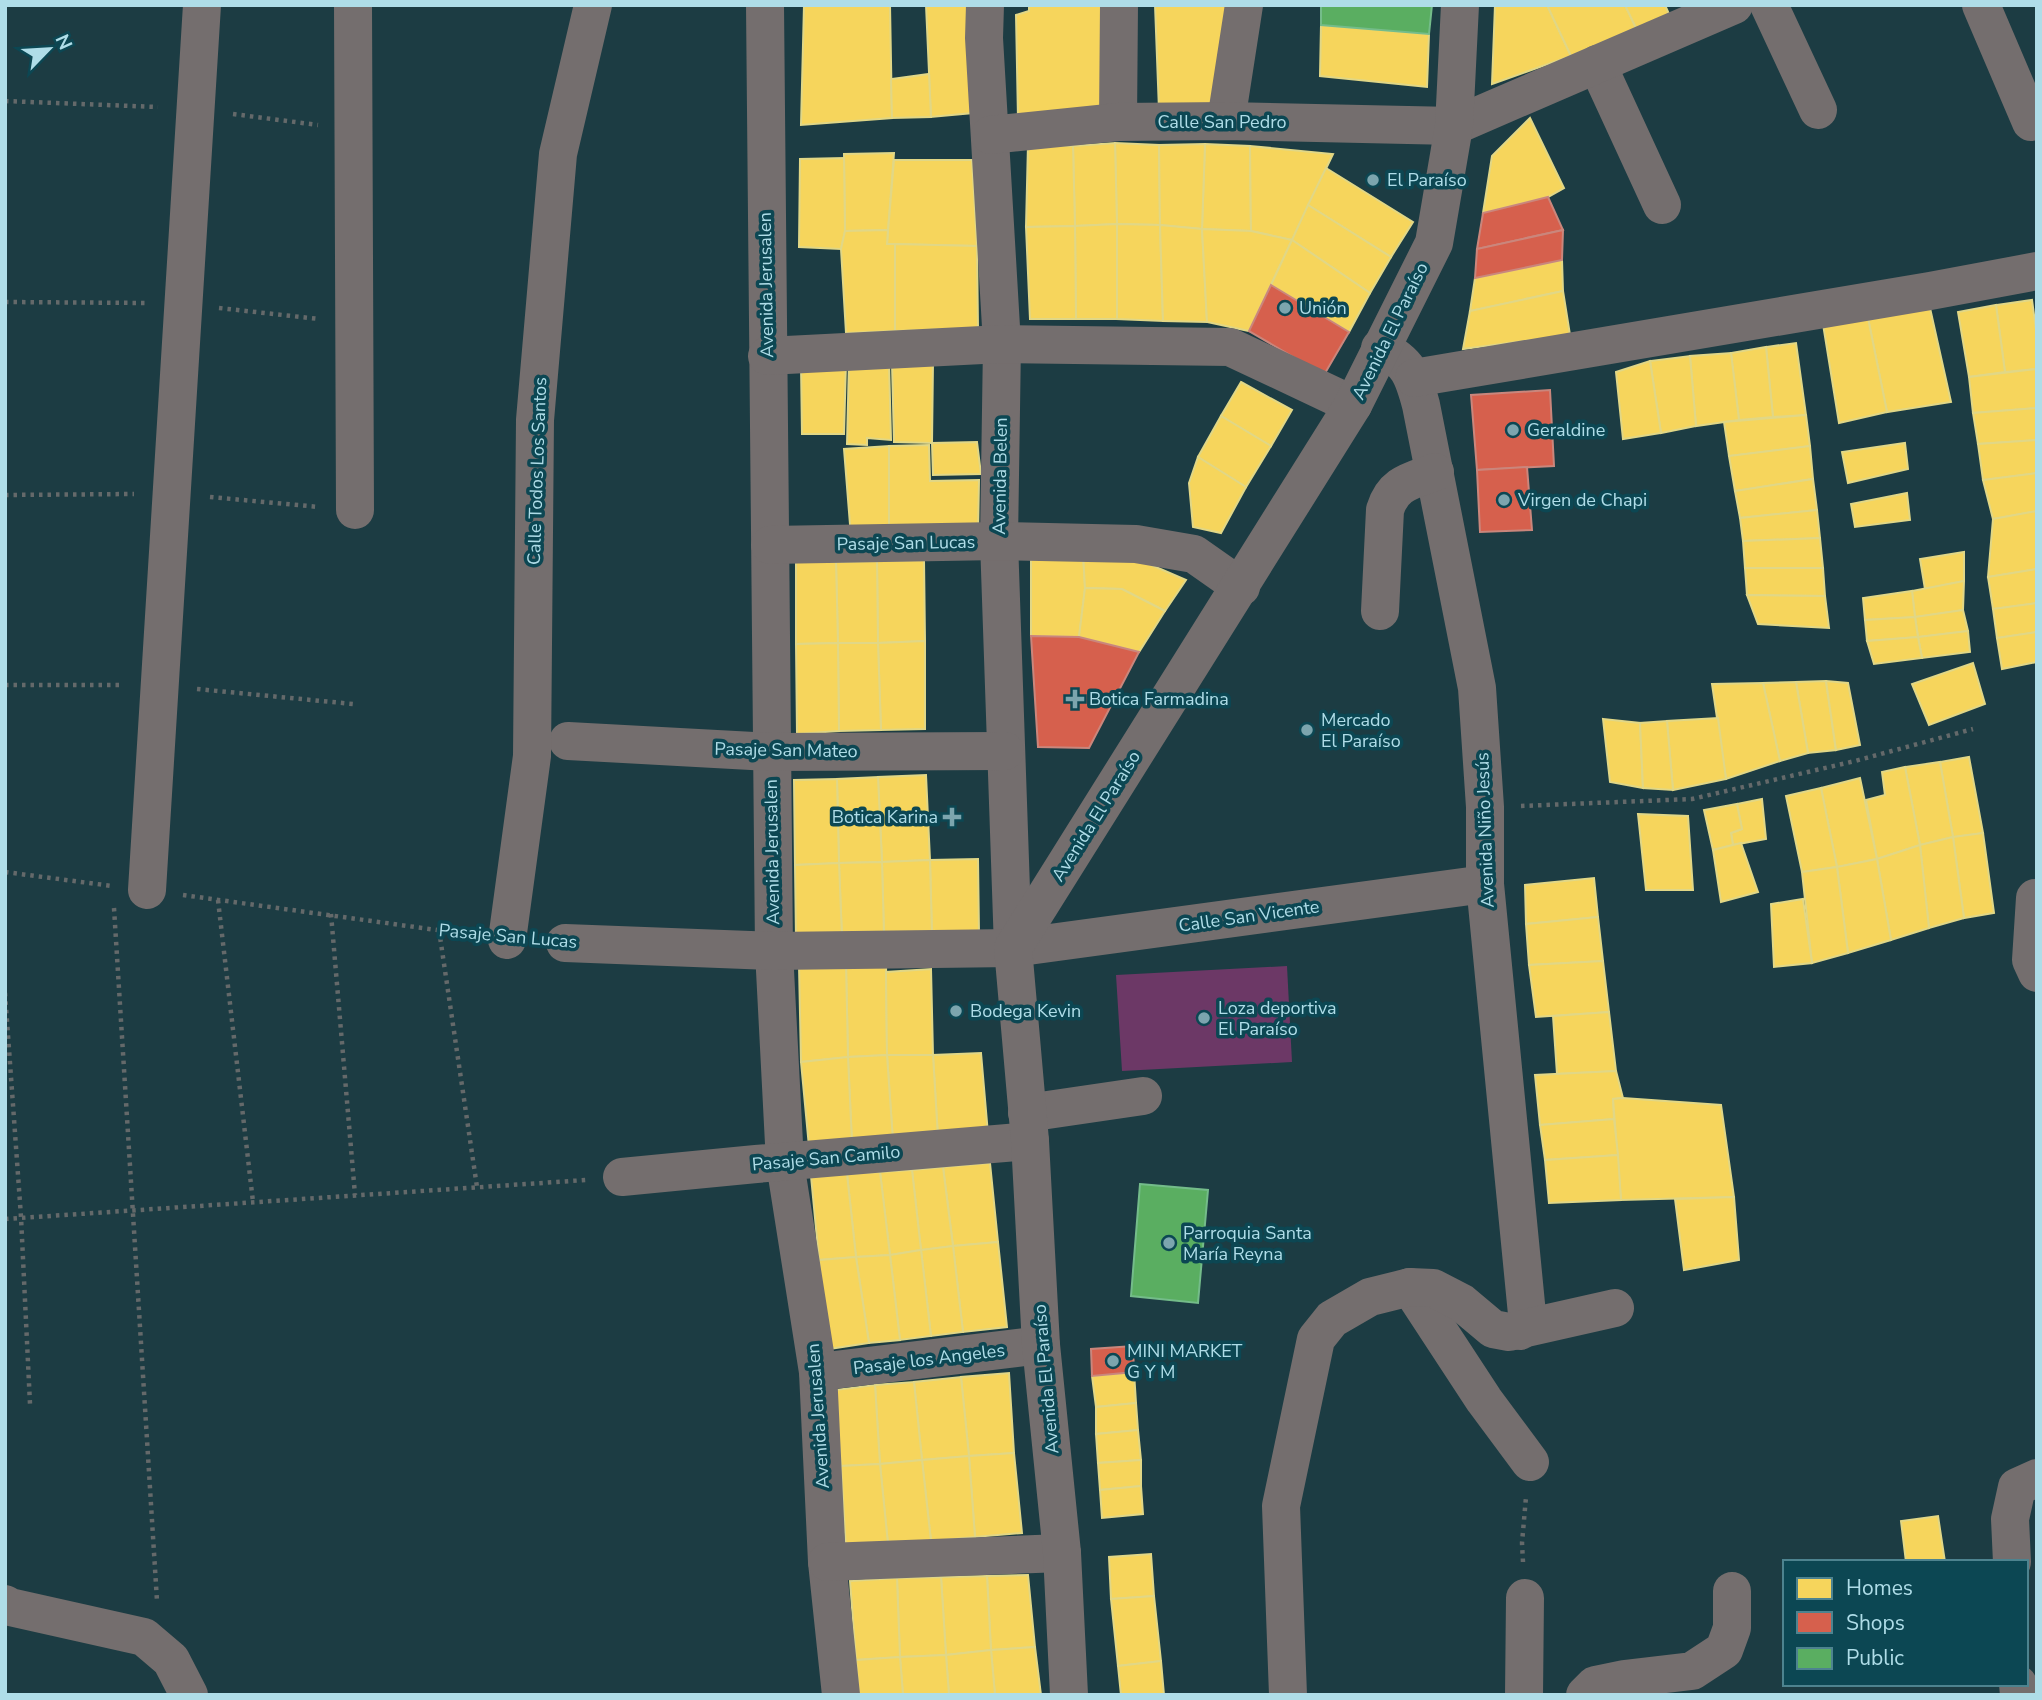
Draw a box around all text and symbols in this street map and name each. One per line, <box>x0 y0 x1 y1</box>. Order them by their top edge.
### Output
north arrow <box>14 14 84 84</box>
text: N <box>49 30 78 54</box>
street label: Calle San Pedro <box>1158 110 1286 134</box>
place label: El Paraíso <box>1387 168 1467 192</box>
marker: El Paraíso <box>1365 172 1381 188</box>
street label: Avenida Jerusalen <box>753 212 779 358</box>
street label: Avenida El Paraíso <box>1346 258 1434 404</box>
place label: Unión <box>1299 296 1347 320</box>
marker: Unión <box>1277 300 1293 316</box>
street label: Calle Todos Los Santos <box>522 377 552 565</box>
street label: Avenida Belen <box>987 417 1013 535</box>
place label: Geraldine <box>1527 418 1605 442</box>
marker: Geraldine <box>1505 422 1521 438</box>
place label: Virgen de Chapi <box>1517 488 1647 512</box>
marker: Virgen de Chapi <box>1496 492 1512 508</box>
street label: Pasaje San Lucas <box>836 530 976 556</box>
place label: Botica Farmadina <box>1089 687 1229 711</box>
marker: Botica Farmadina <box>1067 691 1083 707</box>
place label: Mercado El Paraíso <box>1321 708 1401 753</box>
marker: Mercado El Paraíso <box>1299 722 1315 738</box>
street label: Pasaje San Mateo <box>714 737 858 763</box>
street label: Avenida El Paraíso <box>1046 746 1146 886</box>
street label: Avenida Niño Jesús <box>1470 752 1500 908</box>
street label: Avenida Jerusalen <box>759 779 785 925</box>
place label: Botica Karina <box>832 805 938 829</box>
marker: Botica Karina <box>944 809 960 825</box>
street label: Calle San Vicente <box>1177 894 1321 938</box>
street label: Pasaje San Lucas <box>438 918 578 954</box>
place label: Loza deportiva El Paraíso <box>1218 996 1337 1041</box>
place label: Bodega Kevin <box>970 999 1081 1023</box>
marker: Bodega Kevin <box>948 1003 964 1019</box>
marker: Loza deportiva El Paraíso <box>1196 1010 1212 1026</box>
street label: Pasaje San Camilo <box>751 1140 901 1176</box>
place label: Parroquia Santa María Reyna <box>1183 1221 1312 1266</box>
marker: Parroquia Santa María Reyna <box>1161 1235 1177 1251</box>
street label: Avenida El Paraíso <box>1028 1303 1064 1455</box>
street label: Pasaje los Angeles <box>852 1338 1006 1380</box>
place label: MINI MARKET G Y M <box>1127 1339 1243 1384</box>
street label: Avenida Jerusalen <box>801 1343 835 1489</box>
marker: MINI MARKET G Y M <box>1105 1353 1121 1369</box>
legend <box>1783 1560 2028 1686</box>
text: Homes <box>1846 1574 1913 1602</box>
text: Shops <box>1846 1609 1905 1637</box>
text: Public <box>1846 1644 1904 1672</box>

